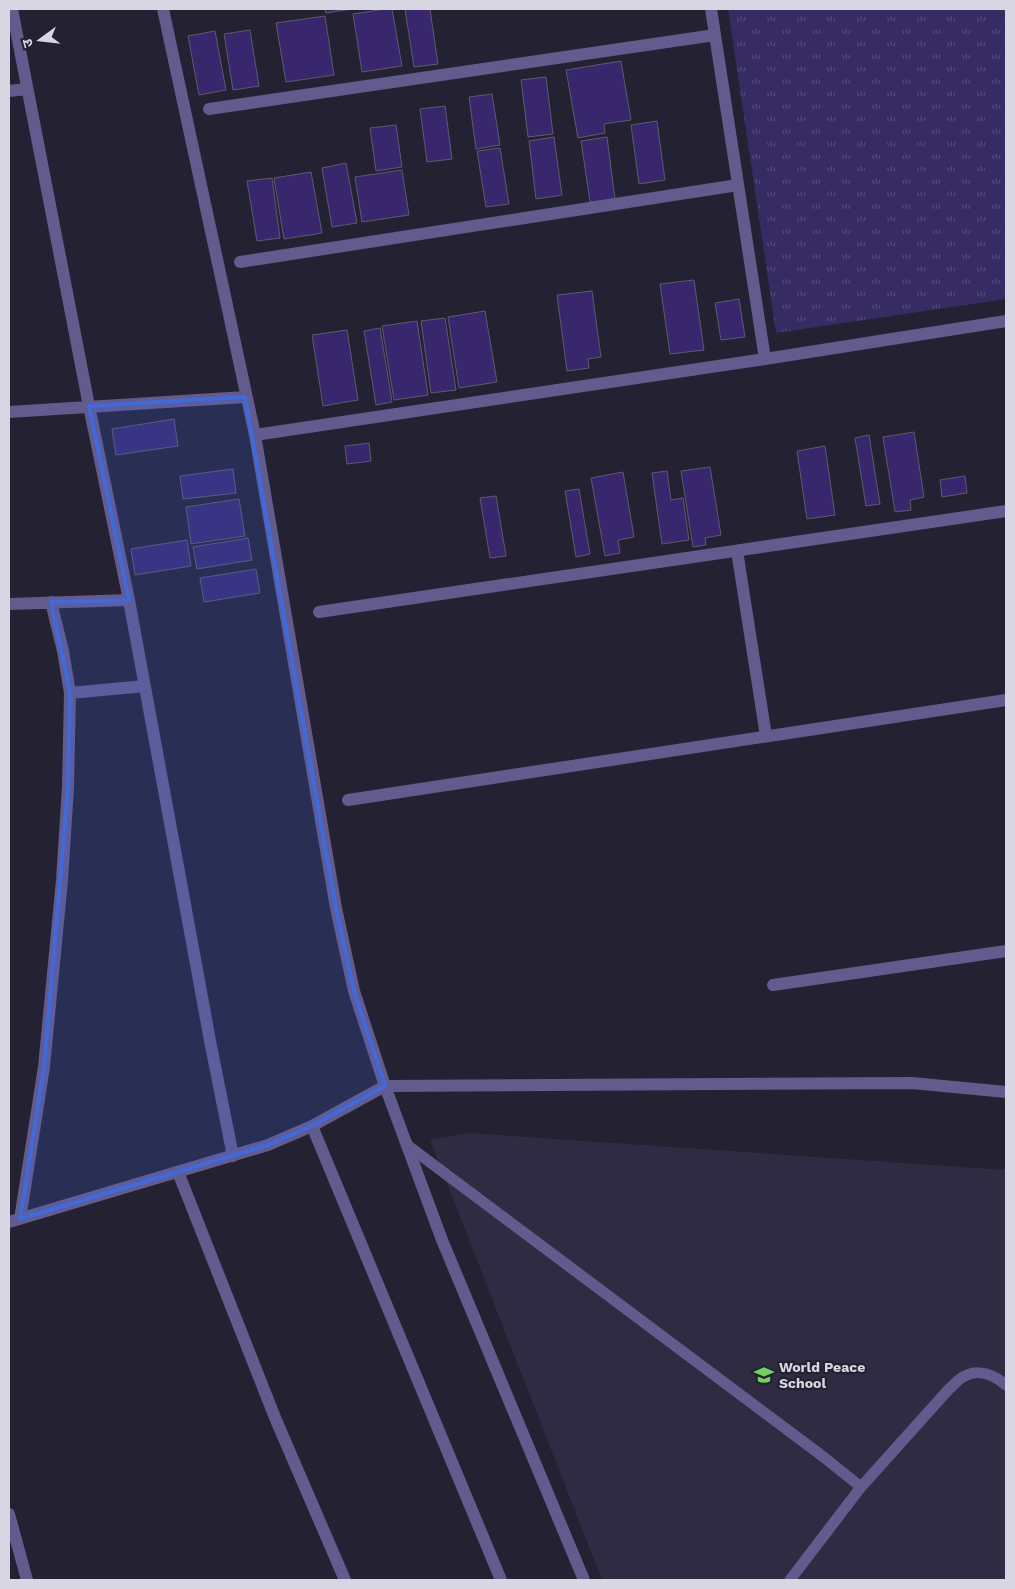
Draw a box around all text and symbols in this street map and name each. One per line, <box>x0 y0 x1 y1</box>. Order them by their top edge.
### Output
north arrow <box>15 15 65 65</box>
text: उ <box>18 37 36 49</box>
place label: World Peace School <box>779 1359 865 1391</box>
school or university icon: World Peace School <box>753 1364 775 1386</box>

